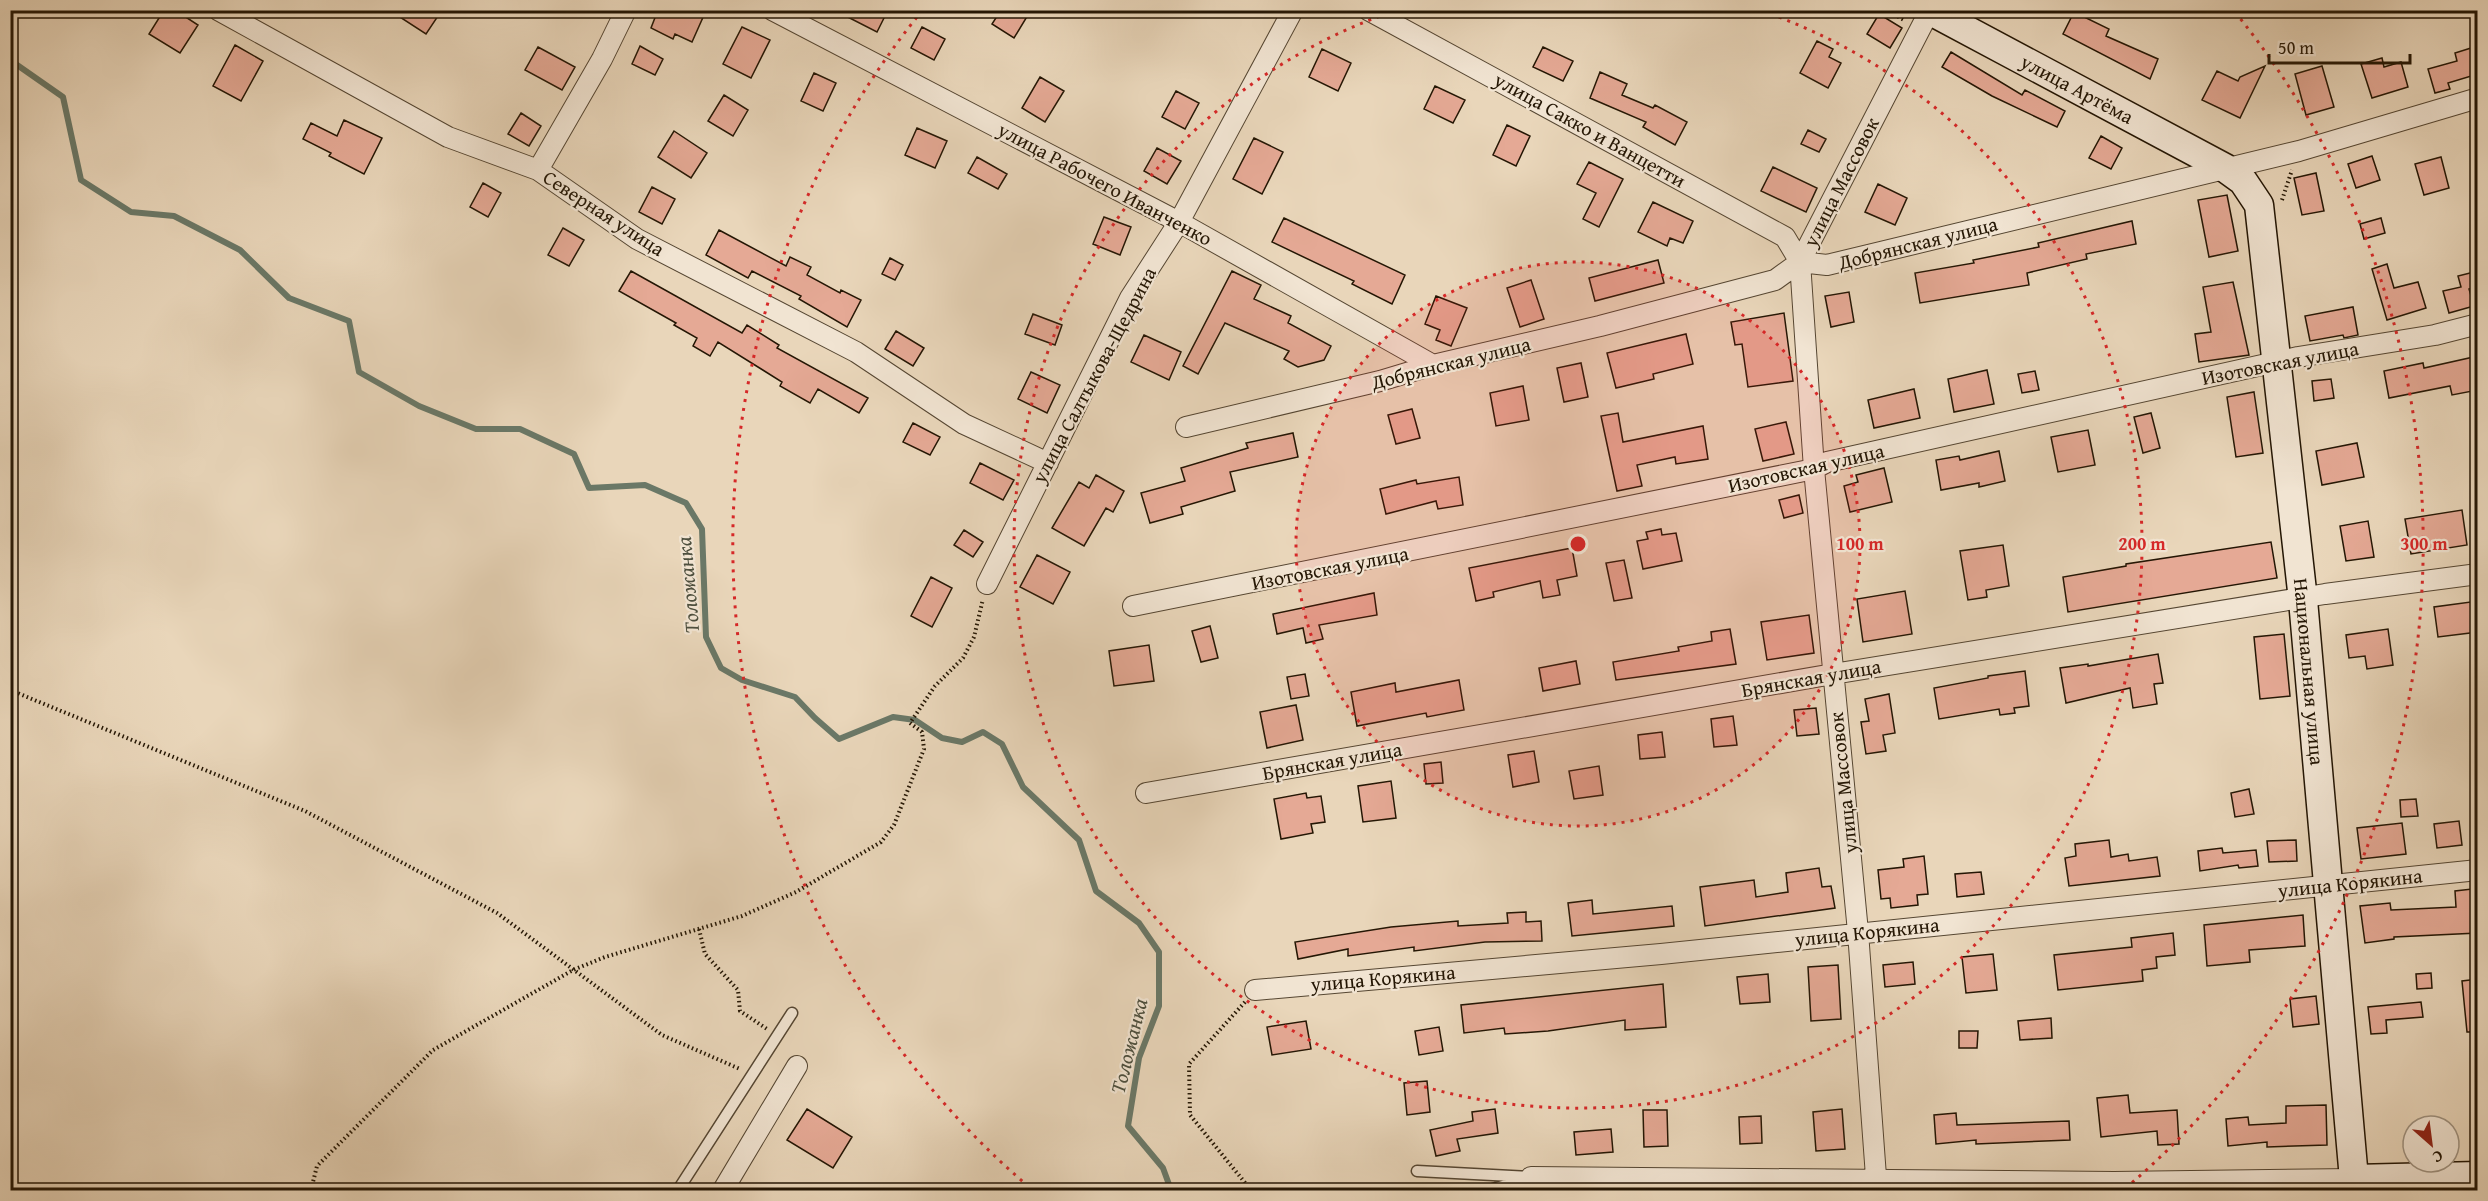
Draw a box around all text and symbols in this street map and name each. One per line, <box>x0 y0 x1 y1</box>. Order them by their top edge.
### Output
scale bar <box>2269 27 2410 65</box>
text: 50 m <box>2278 34 2314 61</box>
street label: улица Артёма <box>2015 46 2139 131</box>
street label: улица Сакко и Ванцетти <box>1488 64 1691 194</box>
street label: улица Массовок <box>1795 111 1886 253</box>
street label: улица Рабочего Иванченко <box>992 114 1218 252</box>
street label: Северная улица <box>538 162 671 263</box>
street label: Добрянская улица <box>1834 209 2001 277</box>
street label: улица Салтыкова-Щедрина <box>1024 261 1163 489</box>
street label: Добрянская улица <box>1367 329 1534 397</box>
street label: Изотовская улица <box>2199 333 2361 392</box>
street label: Изотовская улица <box>1725 435 1887 500</box>
text: 100 m <box>1836 530 1884 557</box>
text: 200 m <box>2118 530 2166 557</box>
text: 300 m <box>2400 530 2448 557</box>
centre of rings <box>1568 534 1588 554</box>
water label: Толожанка <box>668 535 707 635</box>
street label: Изотовская улица <box>1249 538 1411 597</box>
street label: Национальная улица <box>2287 577 2333 767</box>
street label: Брянская улица <box>1739 651 1883 704</box>
street label: улица Массовок <box>1821 710 1864 856</box>
street label: Брянская улица <box>1260 734 1404 787</box>
street label: улица Корякина <box>2275 860 2424 905</box>
street label: улица Корякина <box>1792 909 1941 954</box>
street label: улица Корякина <box>1308 957 1457 998</box>
water label: Толожанка <box>1102 995 1155 1097</box>
north arrow <box>2401 1114 2461 1174</box>
text: С <box>2428 1145 2448 1170</box>

